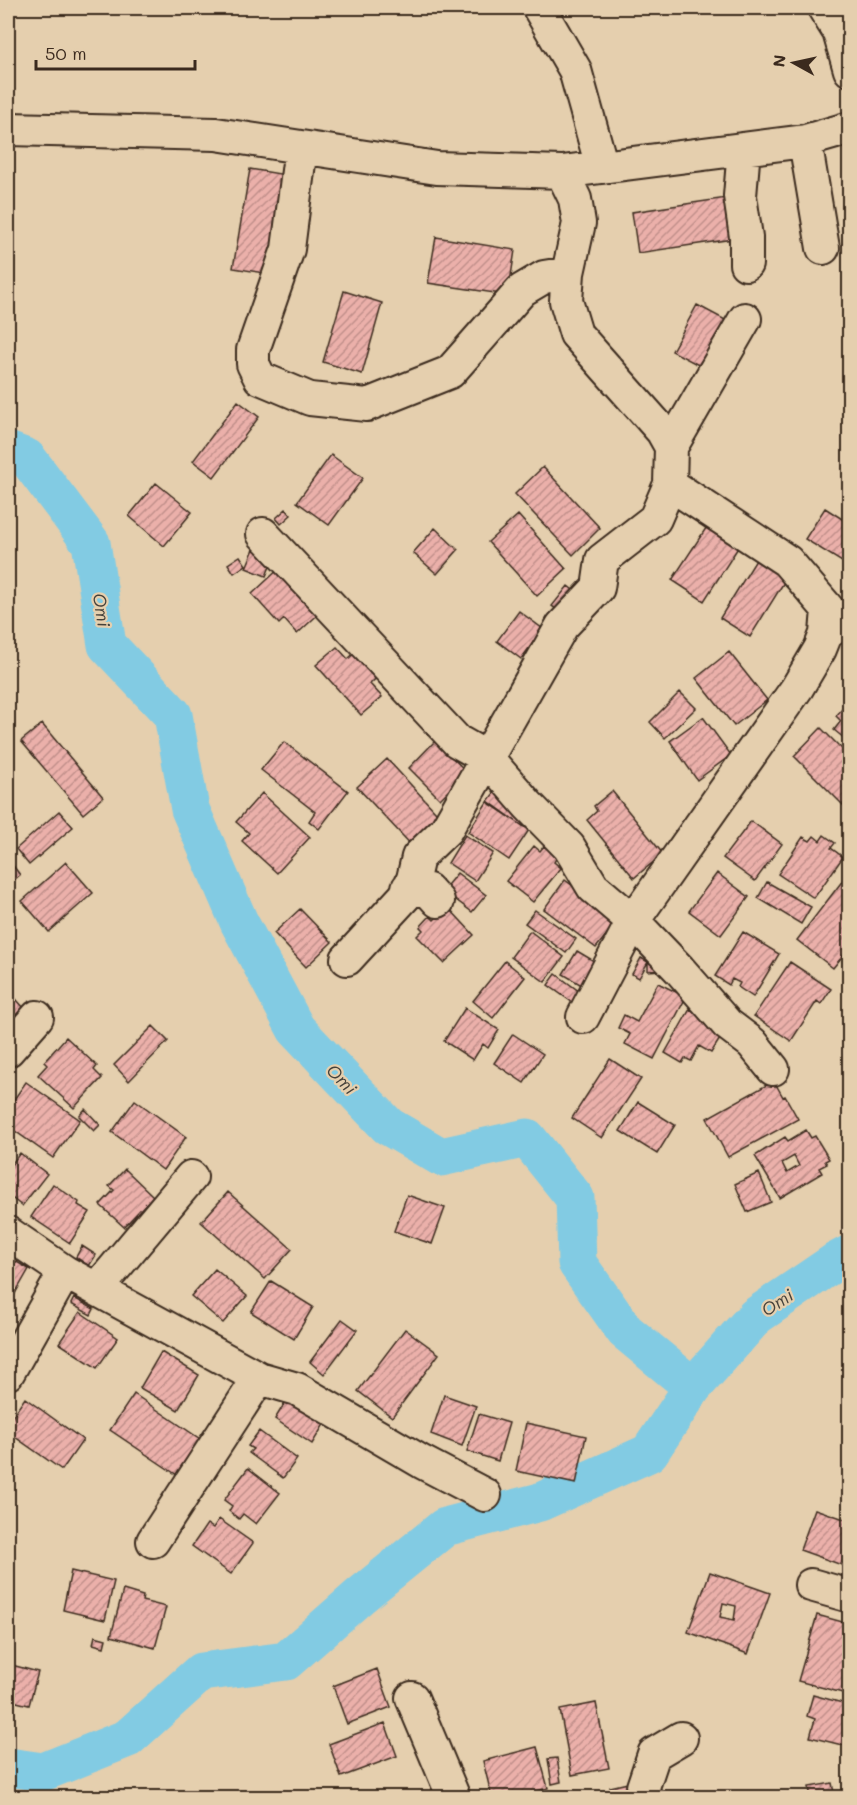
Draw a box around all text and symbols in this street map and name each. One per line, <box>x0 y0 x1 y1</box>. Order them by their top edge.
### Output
scale bar <box>36 33 195 71</box>
north arrow <box>764 33 824 93</box>
text: 50 m <box>45 41 87 65</box>
text: N <box>767 53 790 68</box>
water label: Omi <box>87 591 117 629</box>
water label: Omi <box>322 1058 363 1100</box>
water label: Omi <box>756 1282 798 1321</box>

